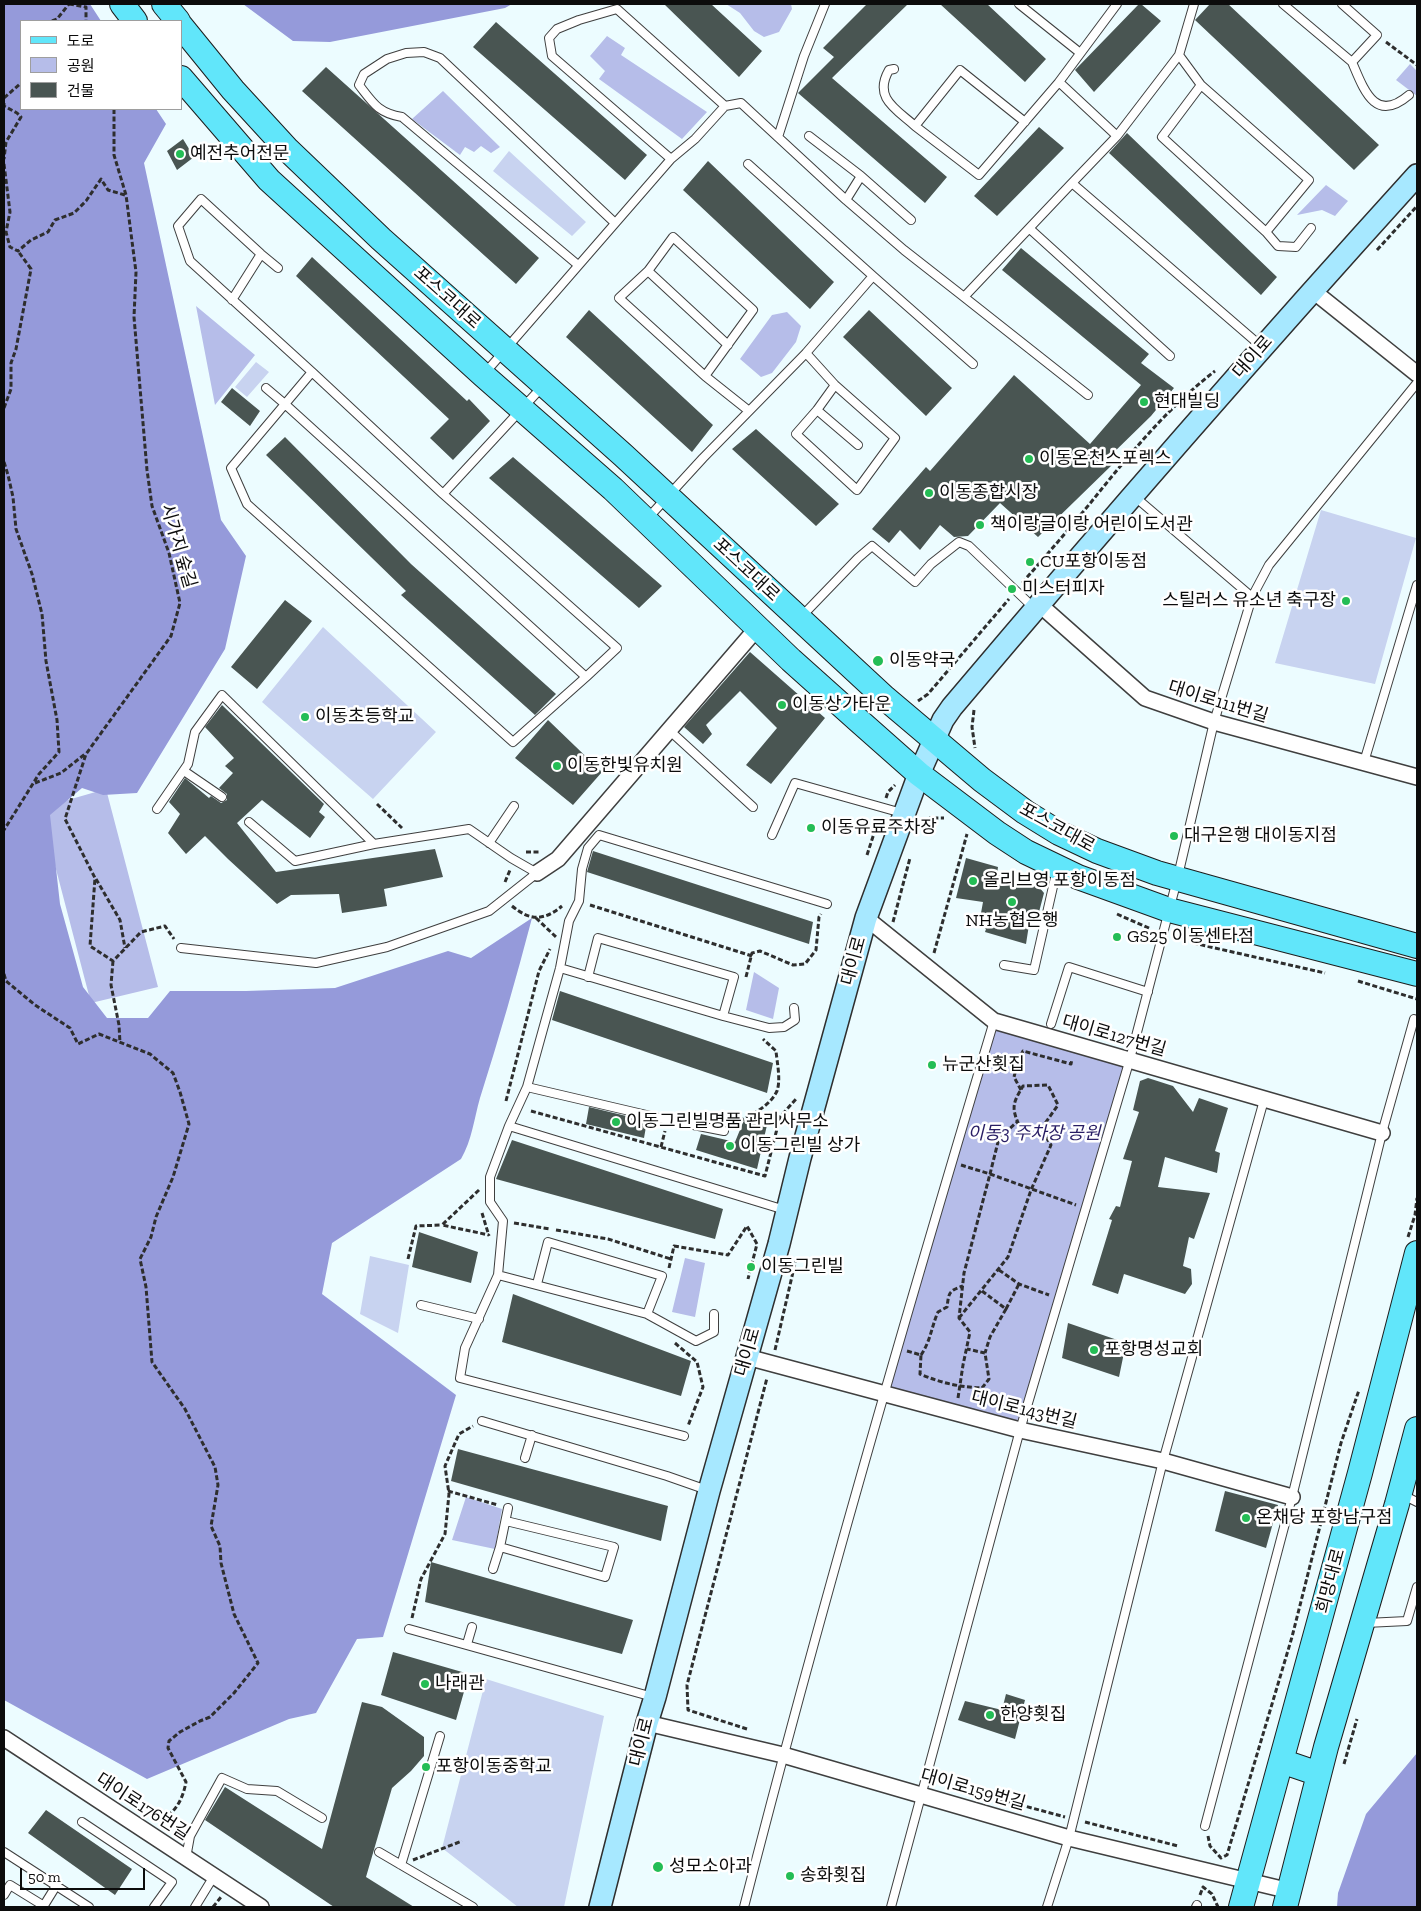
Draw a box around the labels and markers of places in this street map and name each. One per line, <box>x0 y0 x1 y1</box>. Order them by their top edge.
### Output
place label: 예전추어전문 <box>190 143 289 165</box>
marker: 예전추어전문 <box>174 148 186 160</box>
place label: 현대빌딩 <box>1154 391 1220 413</box>
marker: 현대빌딩 <box>1138 396 1150 408</box>
place label: 이동온천스포렉스 <box>1039 448 1171 470</box>
marker: 이동온천스포렉스 <box>1023 453 1035 465</box>
place label: 이동종합시장 <box>939 482 1038 504</box>
marker: 이동종합시장 <box>923 487 935 499</box>
place label: 책이랑글이랑 어린이도서관 <box>990 514 1193 536</box>
marker: 책이랑글이랑 어린이도서관 <box>974 519 986 531</box>
place label: CU포항이동점 <box>1040 551 1147 573</box>
marker: CU포항이동점 <box>1024 556 1036 568</box>
place label: 미스터피자 <box>1022 578 1105 600</box>
marker: 미스터피자 <box>1006 583 1018 595</box>
place label: 스틸러스 유소년 축구장 <box>1162 590 1336 612</box>
marker: 스틸러스 유소년 축구장 <box>1340 595 1352 607</box>
place label: 이동약국 <box>889 650 955 672</box>
marker: 이동약국 <box>871 654 885 668</box>
place label: 이동상가타운 <box>792 694 891 716</box>
marker: 이동상가타운 <box>776 699 788 711</box>
place label: 이동초등학교 <box>315 706 414 728</box>
marker: 이동초등학교 <box>299 711 311 723</box>
place label: 이동한빛유치원 <box>567 755 683 777</box>
marker: 이동한빛유치원 <box>551 760 563 772</box>
place label: 이동유료주차장 <box>821 817 937 839</box>
marker: 이동유료주차장 <box>805 822 817 834</box>
place label: 대구은행 대이동지점 <box>1184 825 1337 847</box>
marker: 대구은행 대이동지점 <box>1168 830 1180 842</box>
place label: 올리브영 포항이동점 <box>983 870 1136 892</box>
marker: 올리브영 포항이동점 <box>967 875 979 887</box>
marker: NH농협은행 <box>1006 896 1018 908</box>
place label: NH농협은행 <box>965 910 1059 932</box>
place label: GS25 이동센타점 <box>1127 926 1254 948</box>
marker: GS25 이동센타점 <box>1111 931 1123 943</box>
place label: 뉴군산횟집 <box>942 1054 1025 1076</box>
marker: 뉴군산횟집 <box>926 1059 938 1071</box>
place label: 이동그린빌명품 관리사무소 <box>626 1111 829 1133</box>
marker: 이동그린빌명품 관리사무소 <box>610 1116 622 1128</box>
place label: 이동그린빌 상가 <box>740 1135 860 1157</box>
marker: 이동그린빌 상가 <box>724 1140 736 1152</box>
place label: 이동그린빌 <box>761 1256 844 1278</box>
marker: 이동그린빌 <box>745 1261 757 1273</box>
place label: 포항명성교회 <box>1104 1339 1203 1361</box>
marker: 포항명성교회 <box>1088 1344 1100 1356</box>
place label: 온채당 포항남구점 <box>1256 1507 1393 1529</box>
marker: 온채당 포항남구점 <box>1240 1512 1252 1524</box>
place label: 나래관 <box>435 1673 485 1695</box>
marker: 나래관 <box>419 1678 431 1690</box>
place label: 한양횟집 <box>1000 1704 1066 1726</box>
marker: 한양횟집 <box>984 1709 996 1721</box>
place label: 포항이동중학교 <box>436 1756 552 1778</box>
marker: 포항이동중학교 <box>420 1761 432 1773</box>
place label: 성모소아과 <box>669 1856 752 1878</box>
marker: 성모소아과 <box>651 1860 665 1874</box>
place label: 송화횟집 <box>800 1865 866 1887</box>
marker: 송화횟집 <box>784 1870 796 1882</box>

